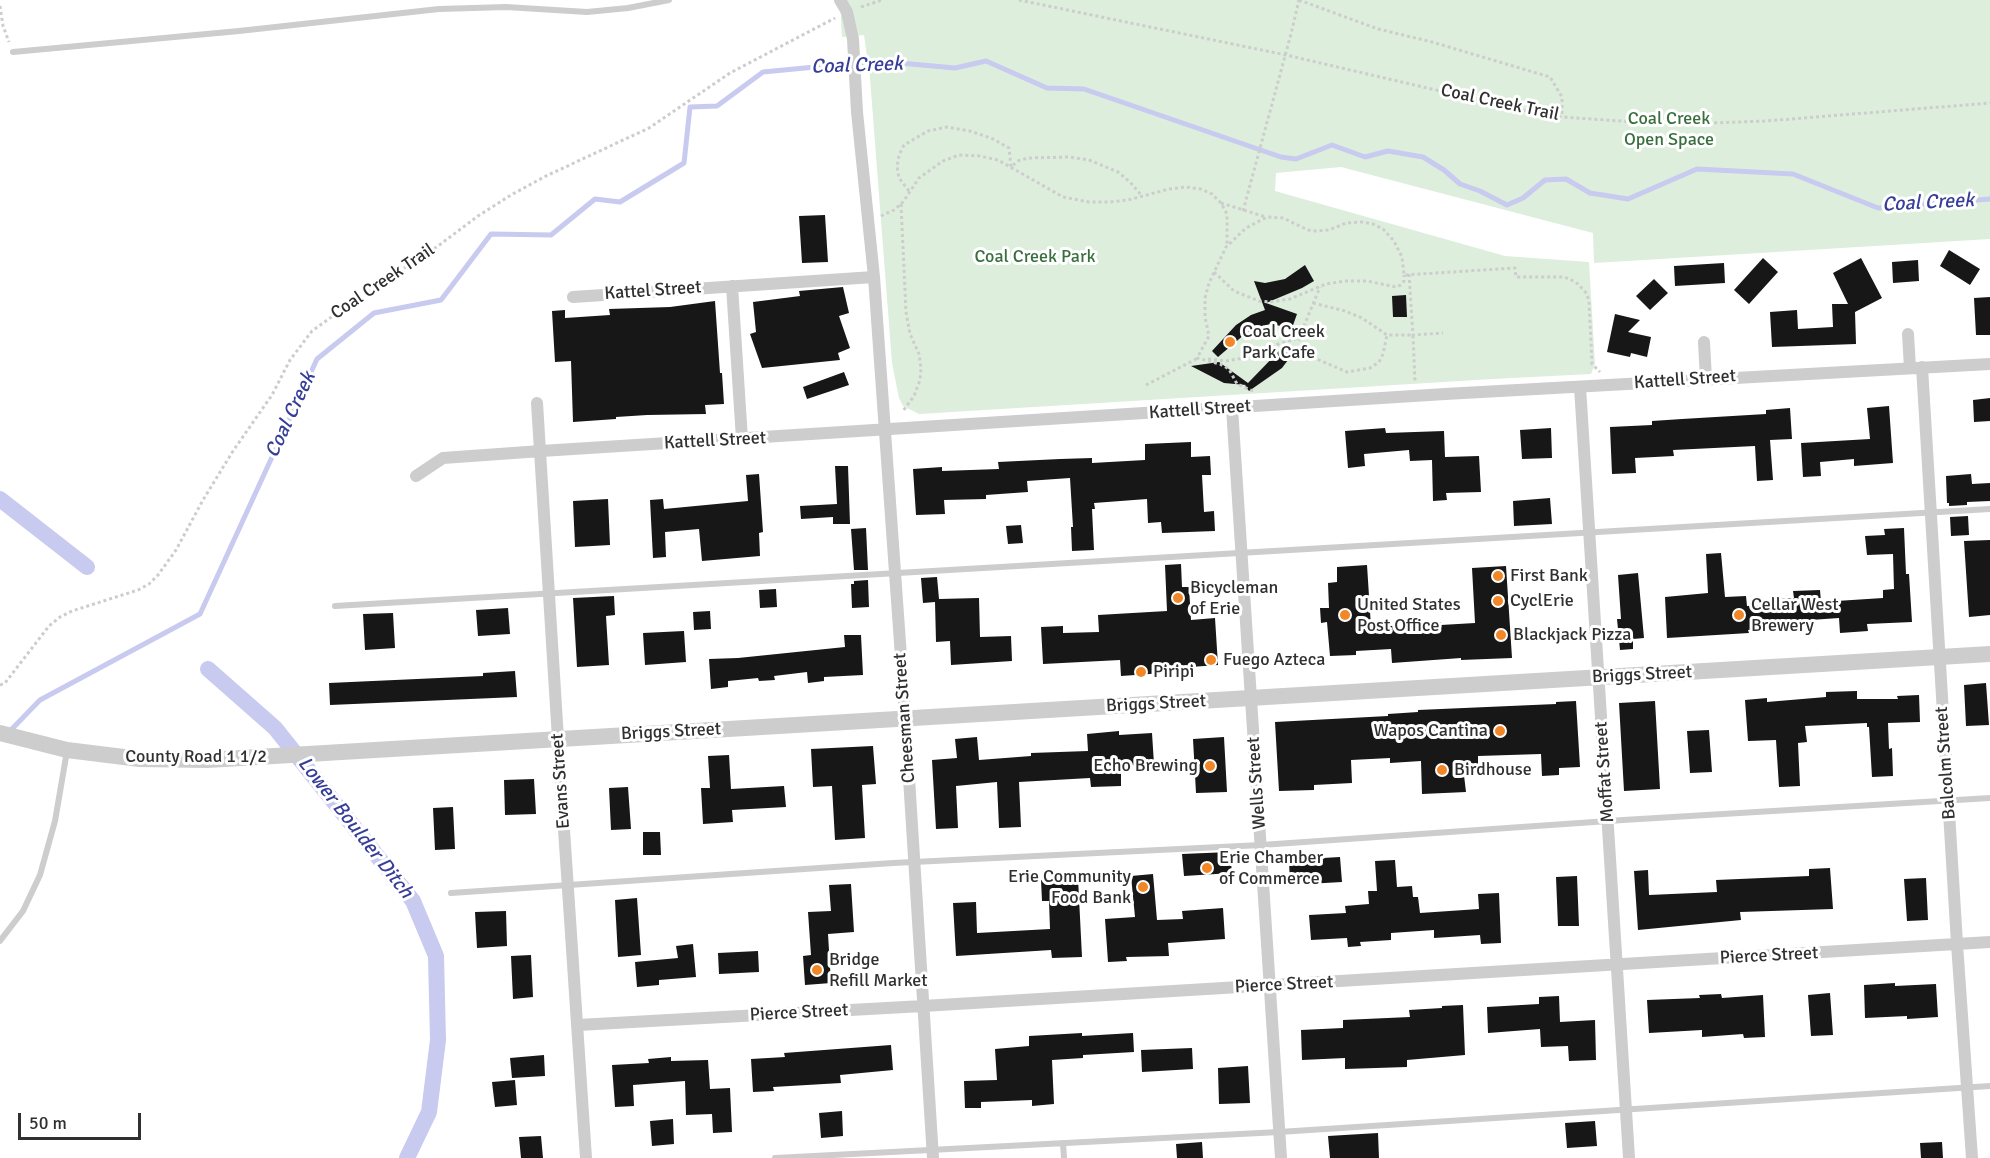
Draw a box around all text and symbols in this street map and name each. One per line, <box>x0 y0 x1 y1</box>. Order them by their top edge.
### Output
water label: Coal Creek <box>811 52 903 80</box>
street label: Coal Creek Trail <box>1439 80 1561 126</box>
park label: Coal Creek Open Space <box>1624 108 1714 150</box>
water label: Coal Creek <box>1881 189 1975 217</box>
street label: Coal Creek Trail <box>327 239 439 325</box>
park label: Coal Creek Park <box>974 246 1096 268</box>
street label: Kattel Street <box>604 277 702 305</box>
place label: Coal Creek Park Cafe <box>1242 321 1325 364</box>
marker: Coal Creek Park Cafe <box>1223 335 1237 349</box>
street label: Kattell Street <box>1633 366 1737 394</box>
water label: Coal Creek <box>261 368 321 462</box>
street label: Kattell Street <box>1148 396 1252 424</box>
street label: Kattell Street <box>663 428 767 454</box>
place label: First Bank <box>1510 565 1588 587</box>
marker: First Bank <box>1491 569 1505 583</box>
place label: Bicycleman of Erie <box>1190 577 1278 620</box>
place label: CyclErie <box>1510 590 1574 612</box>
marker: Bicycleman of Erie <box>1171 591 1185 605</box>
place label: United States Post Office <box>1357 594 1461 636</box>
marker: CyclErie <box>1491 594 1505 608</box>
place label: Cellar West Brewery <box>1751 594 1839 636</box>
marker: United States Post Office <box>1338 608 1352 622</box>
marker: Cellar West Brewery <box>1732 608 1746 622</box>
place label: Blackjack Pizza <box>1513 624 1631 646</box>
marker: Blackjack Pizza <box>1494 628 1508 642</box>
place label: Fuego Azteca <box>1223 649 1325 671</box>
street label: Cheesman Street <box>890 652 920 784</box>
marker: Fuego Azteca <box>1204 653 1218 667</box>
place label: Piripi <box>1153 661 1194 683</box>
street label: Briggs Street <box>1591 662 1693 688</box>
marker: Piripi <box>1134 665 1148 679</box>
street label: Briggs Street <box>1105 691 1207 717</box>
street label: Balcolm Street <box>1931 706 1961 820</box>
street label: Briggs Street <box>620 719 722 745</box>
place label: Wapos Cantina <box>1374 720 1488 742</box>
street label: Moffat Street <box>1591 721 1619 823</box>
marker: Wapos Cantina <box>1493 724 1507 738</box>
street label: Evans Street <box>547 732 575 830</box>
street label: Wells Street <box>1243 736 1271 830</box>
street label: County Road 1 1/2 <box>125 746 267 768</box>
water label: Lower Boulder Ditch <box>292 752 418 904</box>
place label: Echo Brewing <box>1093 755 1198 777</box>
marker: Echo Brewing <box>1203 759 1217 773</box>
place label: Birdhouse <box>1454 759 1532 781</box>
marker: Birdhouse <box>1435 763 1449 777</box>
place label: Erie Chamber of Commerce <box>1219 847 1323 890</box>
marker: Erie Chamber of Commerce <box>1200 861 1214 875</box>
place label: Erie Community Food Bank <box>1008 866 1131 908</box>
marker: Erie Community Food Bank <box>1136 880 1150 894</box>
street label: Pierce Street <box>1719 943 1819 969</box>
place label: Bridge Refill Market <box>829 949 928 992</box>
marker: Bridge Refill Market <box>810 963 824 977</box>
street label: Pierce Street <box>1234 972 1334 998</box>
street label: Pierce Street <box>749 1000 849 1026</box>
scale bar <box>21 1101 144 1139</box>
text: 50 m <box>29 1112 67 1134</box>

